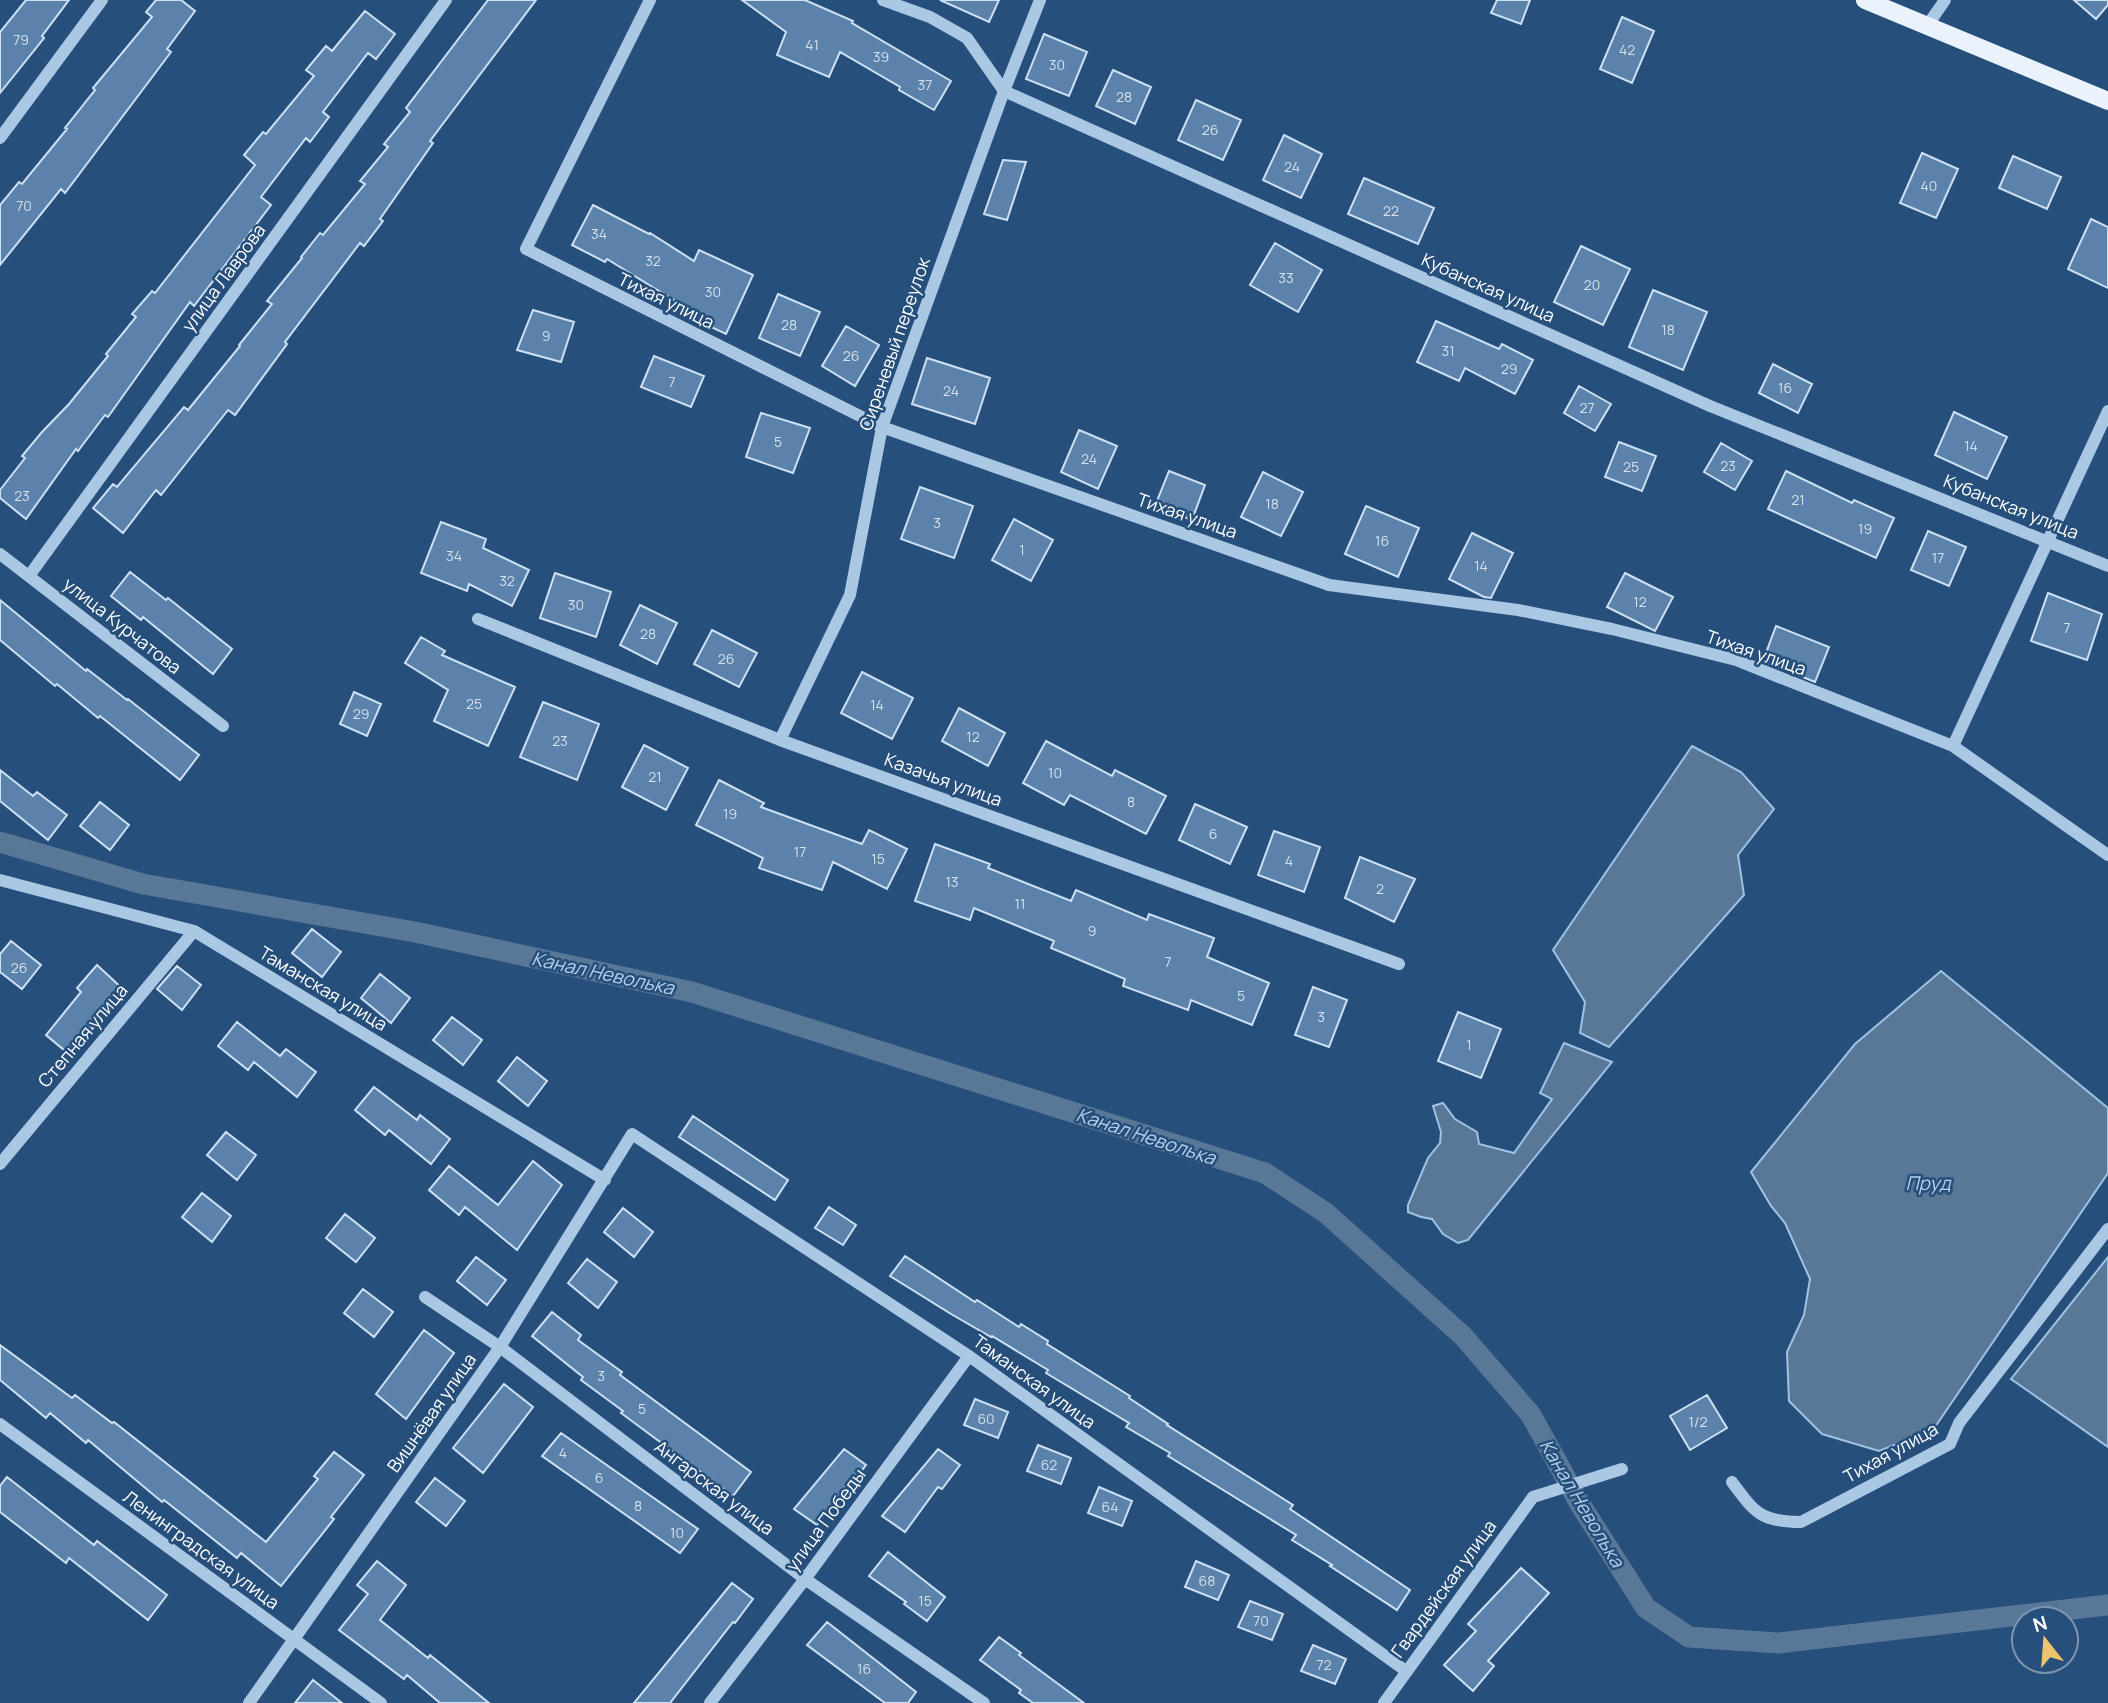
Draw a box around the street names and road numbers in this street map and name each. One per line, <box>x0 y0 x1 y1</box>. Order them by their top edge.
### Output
street label: улица Лаврова <box>176 219 270 336</box>
street label: Кубанская улица <box>1418 247 1559 327</box>
street label: Сиреневый переулок <box>853 253 935 434</box>
street label: Тихая улица <box>614 266 719 334</box>
street label: Кубанская улица <box>1940 468 2083 544</box>
street label: Тихая улица <box>1134 487 1241 543</box>
street label: улица Курчатова <box>59 572 187 679</box>
street label: Тихая улица <box>1703 624 1810 680</box>
street label: Казачья улица <box>881 747 1006 811</box>
street label: Таманская улица <box>255 940 392 1036</box>
street label: Степная улица <box>32 979 132 1092</box>
street label: Таманская улица <box>969 1329 1101 1434</box>
street label: Вишнёвая улица <box>381 1348 481 1477</box>
street label: Тихая улица <box>1839 1416 1942 1488</box>
street label: Ангарская улица <box>650 1434 779 1540</box>
street label: улица Победы <box>780 1463 871 1576</box>
street label: Ленинградская улица <box>119 1484 285 1614</box>
street label: Гвардейская улица <box>1385 1515 1501 1662</box>

